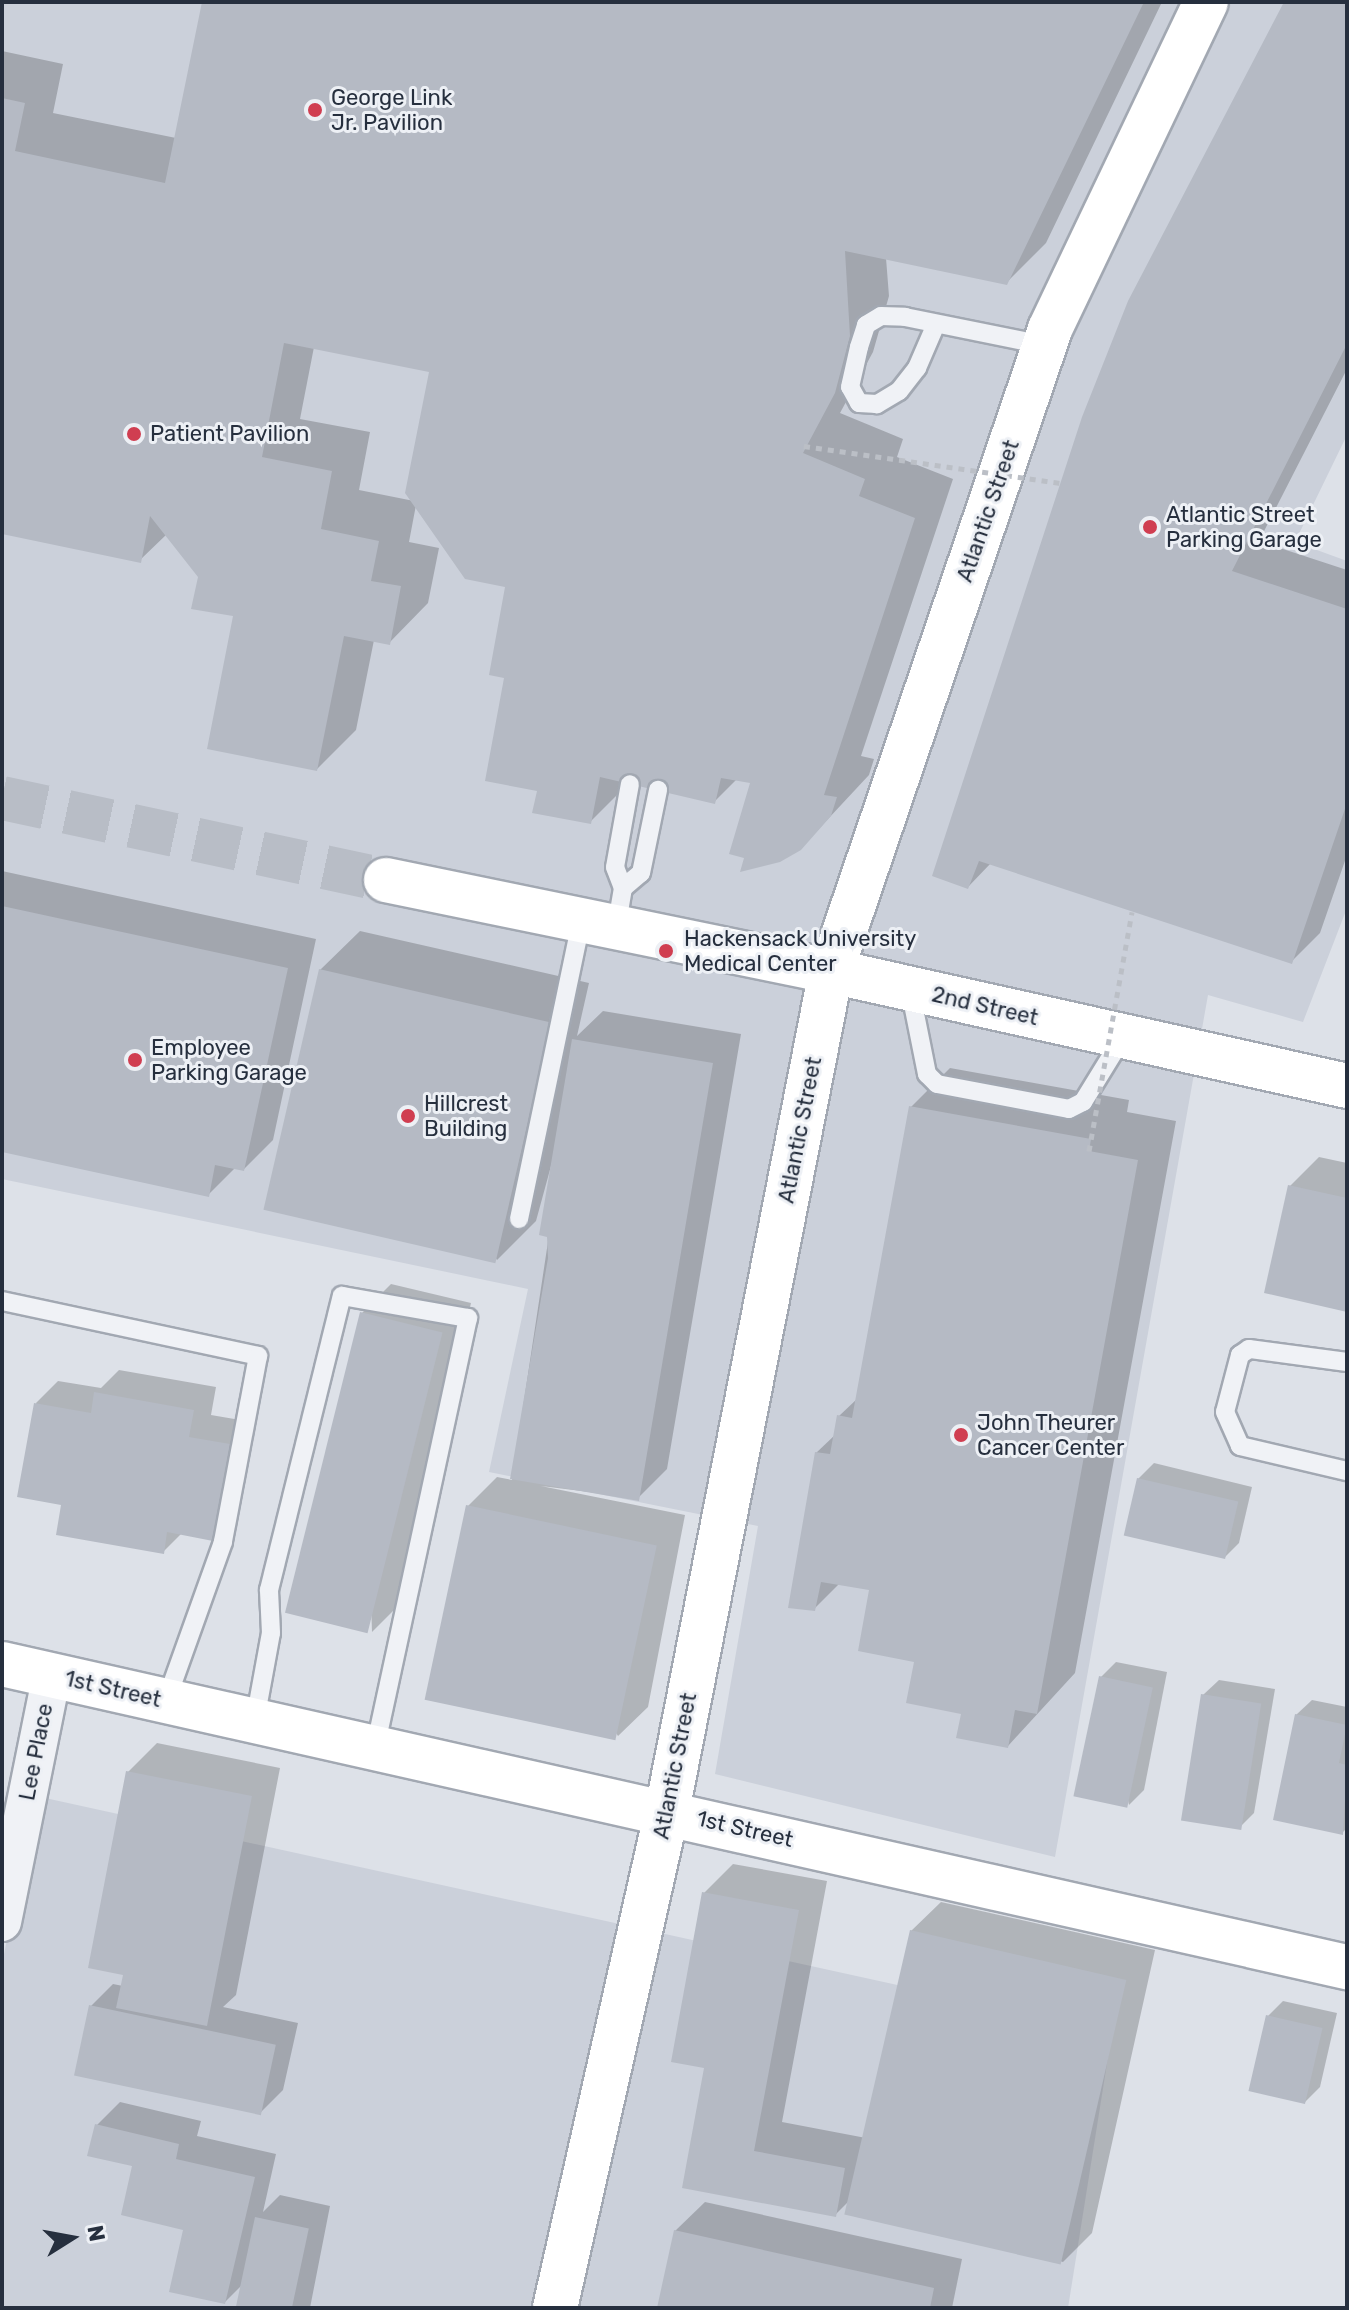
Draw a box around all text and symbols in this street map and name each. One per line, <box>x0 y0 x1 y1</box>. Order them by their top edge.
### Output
place label: George Link Jr. Pavilion <box>331 84 452 136</box>
marker: George Link Jr. Pavilion <box>306 101 324 119</box>
place label: Patient Pavilion <box>150 421 309 447</box>
marker: Patient Pavilion <box>125 425 143 443</box>
street label: Atlantic Street <box>951 437 1025 585</box>
place label: Atlantic Street Parking Garage <box>1166 501 1322 552</box>
marker: Atlantic Street Parking Garage <box>1141 518 1159 536</box>
place label: Hackensack University Medical Center <box>684 925 917 976</box>
marker: Hackensack University Medical Center <box>655 940 677 962</box>
street label: 2nd Street <box>929 981 1041 1031</box>
place label: Employee Parking Garage <box>151 1034 307 1086</box>
marker: Employee Parking Garage <box>126 1051 144 1069</box>
street label: Atlantic Street <box>773 1055 827 1205</box>
place label: Hillcrest Building <box>424 1090 508 1142</box>
marker: Hillcrest Building <box>399 1107 417 1125</box>
place label: John Theurer Cancer Center <box>977 1409 1125 1460</box>
marker: John Theurer Cancer Center <box>952 1426 970 1444</box>
street label: 1st Street <box>62 1665 164 1713</box>
street label: Atlantic Street <box>648 1691 702 1841</box>
street label: Lee Place <box>14 1701 58 1803</box>
street label: 1st Street <box>694 1805 796 1853</box>
north arrow <box>32 2198 112 2278</box>
text: N <box>81 2223 111 2244</box>

